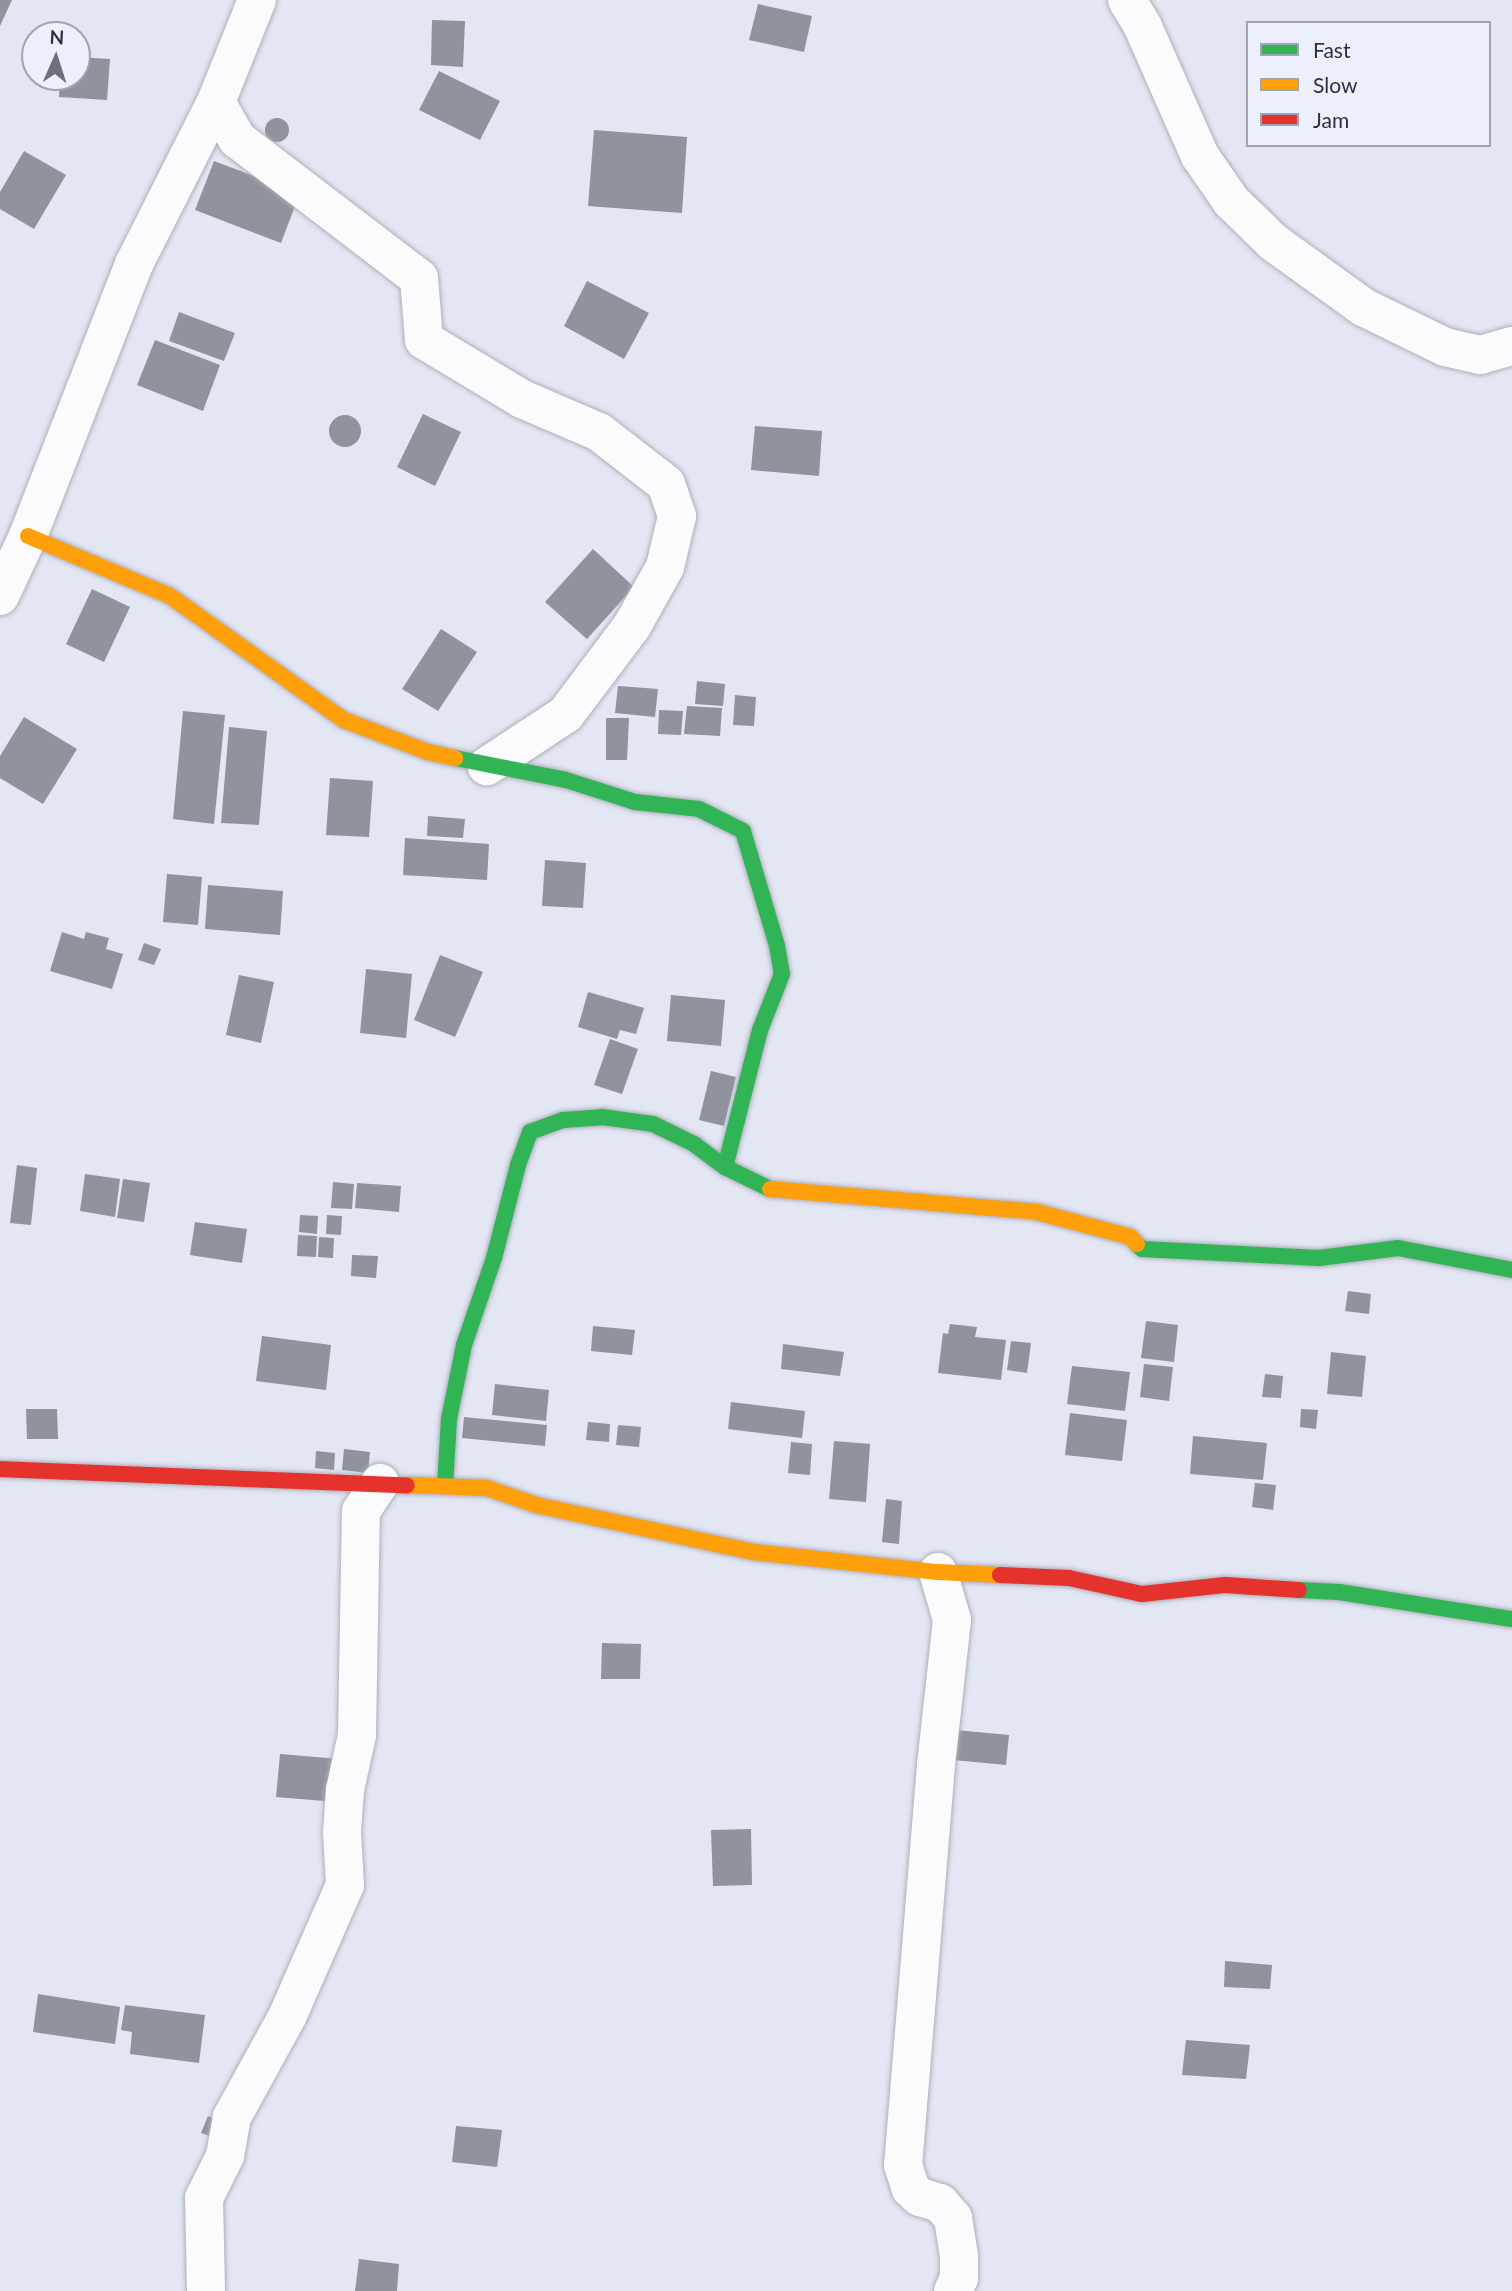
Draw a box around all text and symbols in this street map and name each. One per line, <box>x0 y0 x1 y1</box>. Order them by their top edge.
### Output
north arrow <box>21 21 91 91</box>
legend <box>1246 21 1491 147</box>
text: N <box>49 25 65 48</box>
text: Fast <box>1313 37 1350 62</box>
text: Slow <box>1313 72 1357 97</box>
text: Jam <box>1313 107 1349 132</box>

